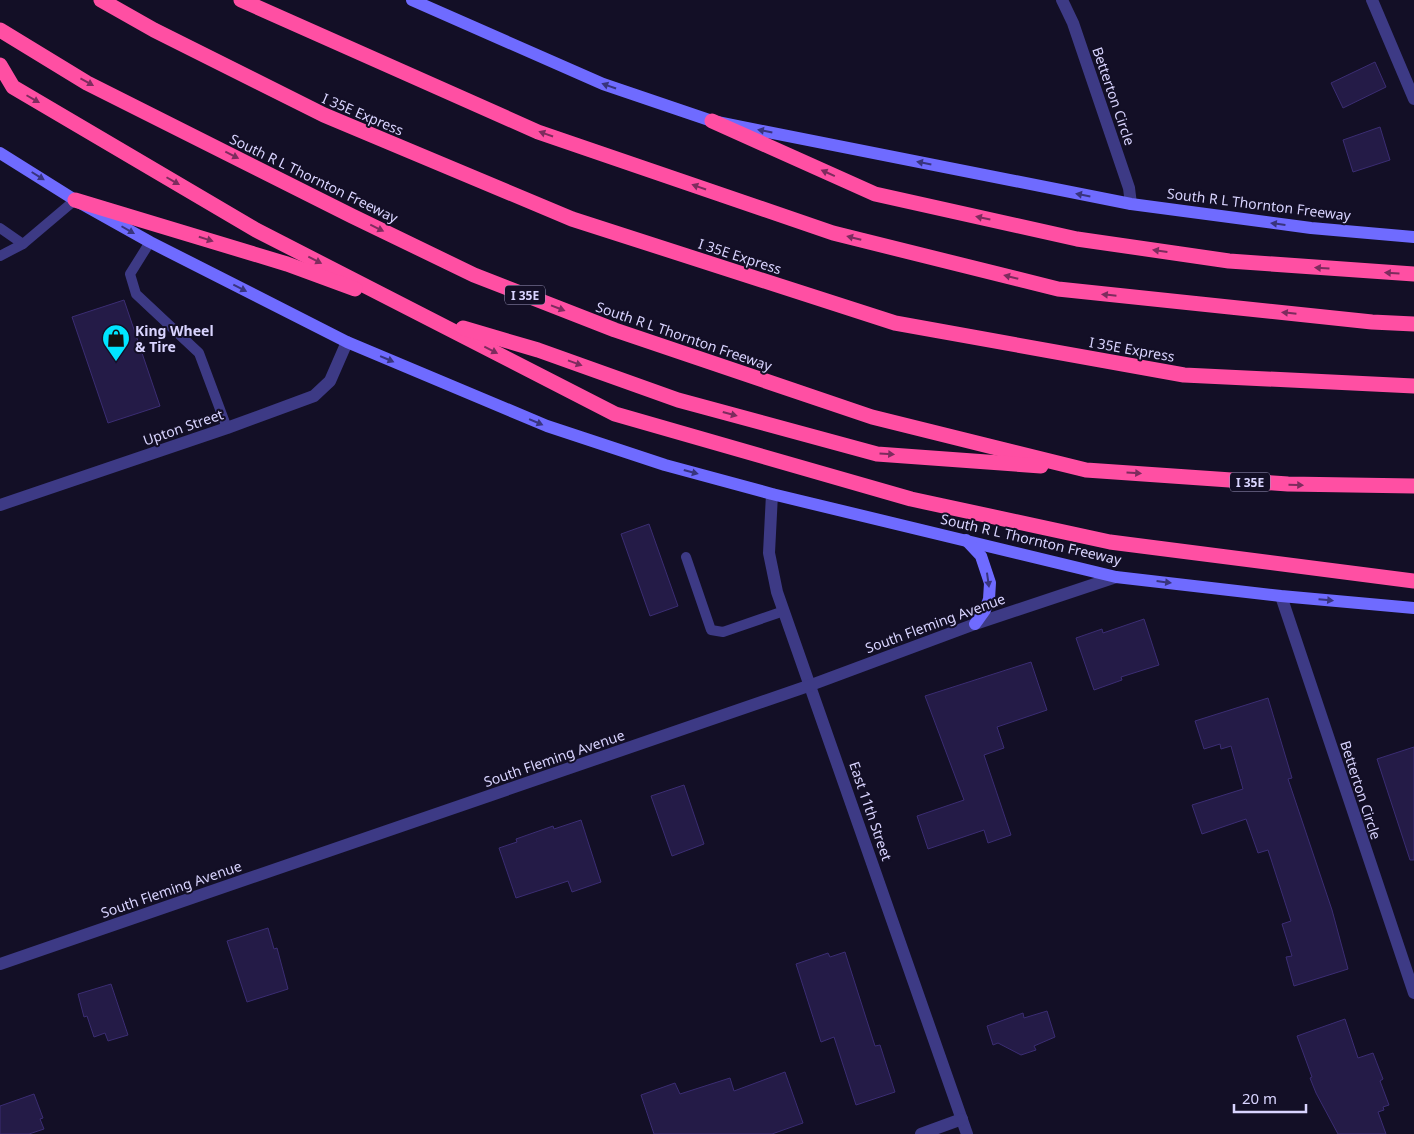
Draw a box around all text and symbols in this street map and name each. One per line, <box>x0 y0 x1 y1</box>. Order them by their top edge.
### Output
street label: Betterton Circle <box>1088 44 1140 148</box>
one-way arrow <box>79 78 94 86</box>
one-way arrow <box>601 82 616 90</box>
street label: I 35E Express <box>320 88 407 140</box>
one-way arrow <box>26 95 41 103</box>
one-way arrow <box>756 127 772 135</box>
street label: South R L Thornton Freeway <box>227 129 402 227</box>
one-way arrow <box>538 130 553 137</box>
one-way arrow <box>225 151 239 159</box>
one-way arrow <box>916 159 932 167</box>
one-way arrow <box>821 169 835 177</box>
one-way arrow <box>31 171 44 181</box>
one-way arrow <box>166 177 181 185</box>
one-way arrow <box>692 183 707 190</box>
street label: South R L Thornton Freeway <box>1166 183 1353 225</box>
one-way arrow <box>1076 191 1091 199</box>
one-way arrow <box>976 214 991 222</box>
one-way arrow <box>1270 219 1286 227</box>
one-way arrow <box>370 224 384 232</box>
one-way arrow <box>121 225 135 234</box>
street label: I 35E Express <box>696 234 784 278</box>
one-way arrow <box>846 234 861 242</box>
one-way arrow <box>198 236 213 244</box>
one-way arrow <box>1152 246 1168 254</box>
one-way arrow <box>308 256 323 264</box>
one-way arrow <box>1314 263 1330 271</box>
one-way arrow <box>1384 268 1400 276</box>
one-way arrow <box>1004 273 1019 281</box>
one-way arrow <box>233 284 248 292</box>
road number: I 35E <box>505 286 545 304</box>
one-way arrow <box>1101 290 1117 298</box>
street label: South R L Thornton Freeway <box>593 297 775 375</box>
one-way arrow <box>550 304 565 312</box>
one-way arrow <box>1280 309 1296 317</box>
place label: King Wheel & Tire <box>135 321 214 356</box>
shop icon: King Wheel & Tire <box>101 323 131 362</box>
street label: I 35E Express <box>1088 332 1176 366</box>
one-way arrow <box>484 346 498 354</box>
one-way arrow <box>380 355 394 363</box>
one-way arrow <box>568 360 583 367</box>
street label: Upton Street <box>140 404 226 450</box>
one-way arrow <box>722 410 737 418</box>
one-way arrow <box>529 418 544 426</box>
one-way arrow <box>879 451 895 459</box>
one-way arrow <box>683 468 698 476</box>
one-way arrow <box>1127 469 1143 477</box>
road number: I 35E <box>1230 472 1270 492</box>
one-way arrow <box>1289 481 1305 489</box>
street label: South R L Thornton Freeway <box>939 509 1124 569</box>
one-way arrow <box>984 573 992 589</box>
one-way arrow <box>1156 578 1172 586</box>
street label: South Fleming Avenue <box>862 589 1008 657</box>
one-way arrow <box>1318 596 1334 604</box>
street label: South Fleming Avenue <box>481 725 627 791</box>
street label: Betterton Circle <box>1336 738 1386 842</box>
street label: East 11th Street <box>845 759 897 863</box>
street label: South Fleming Avenue <box>98 856 244 922</box>
scale bar <box>1234 1082 1306 1114</box>
text: 20 m <box>1242 1088 1277 1108</box>

